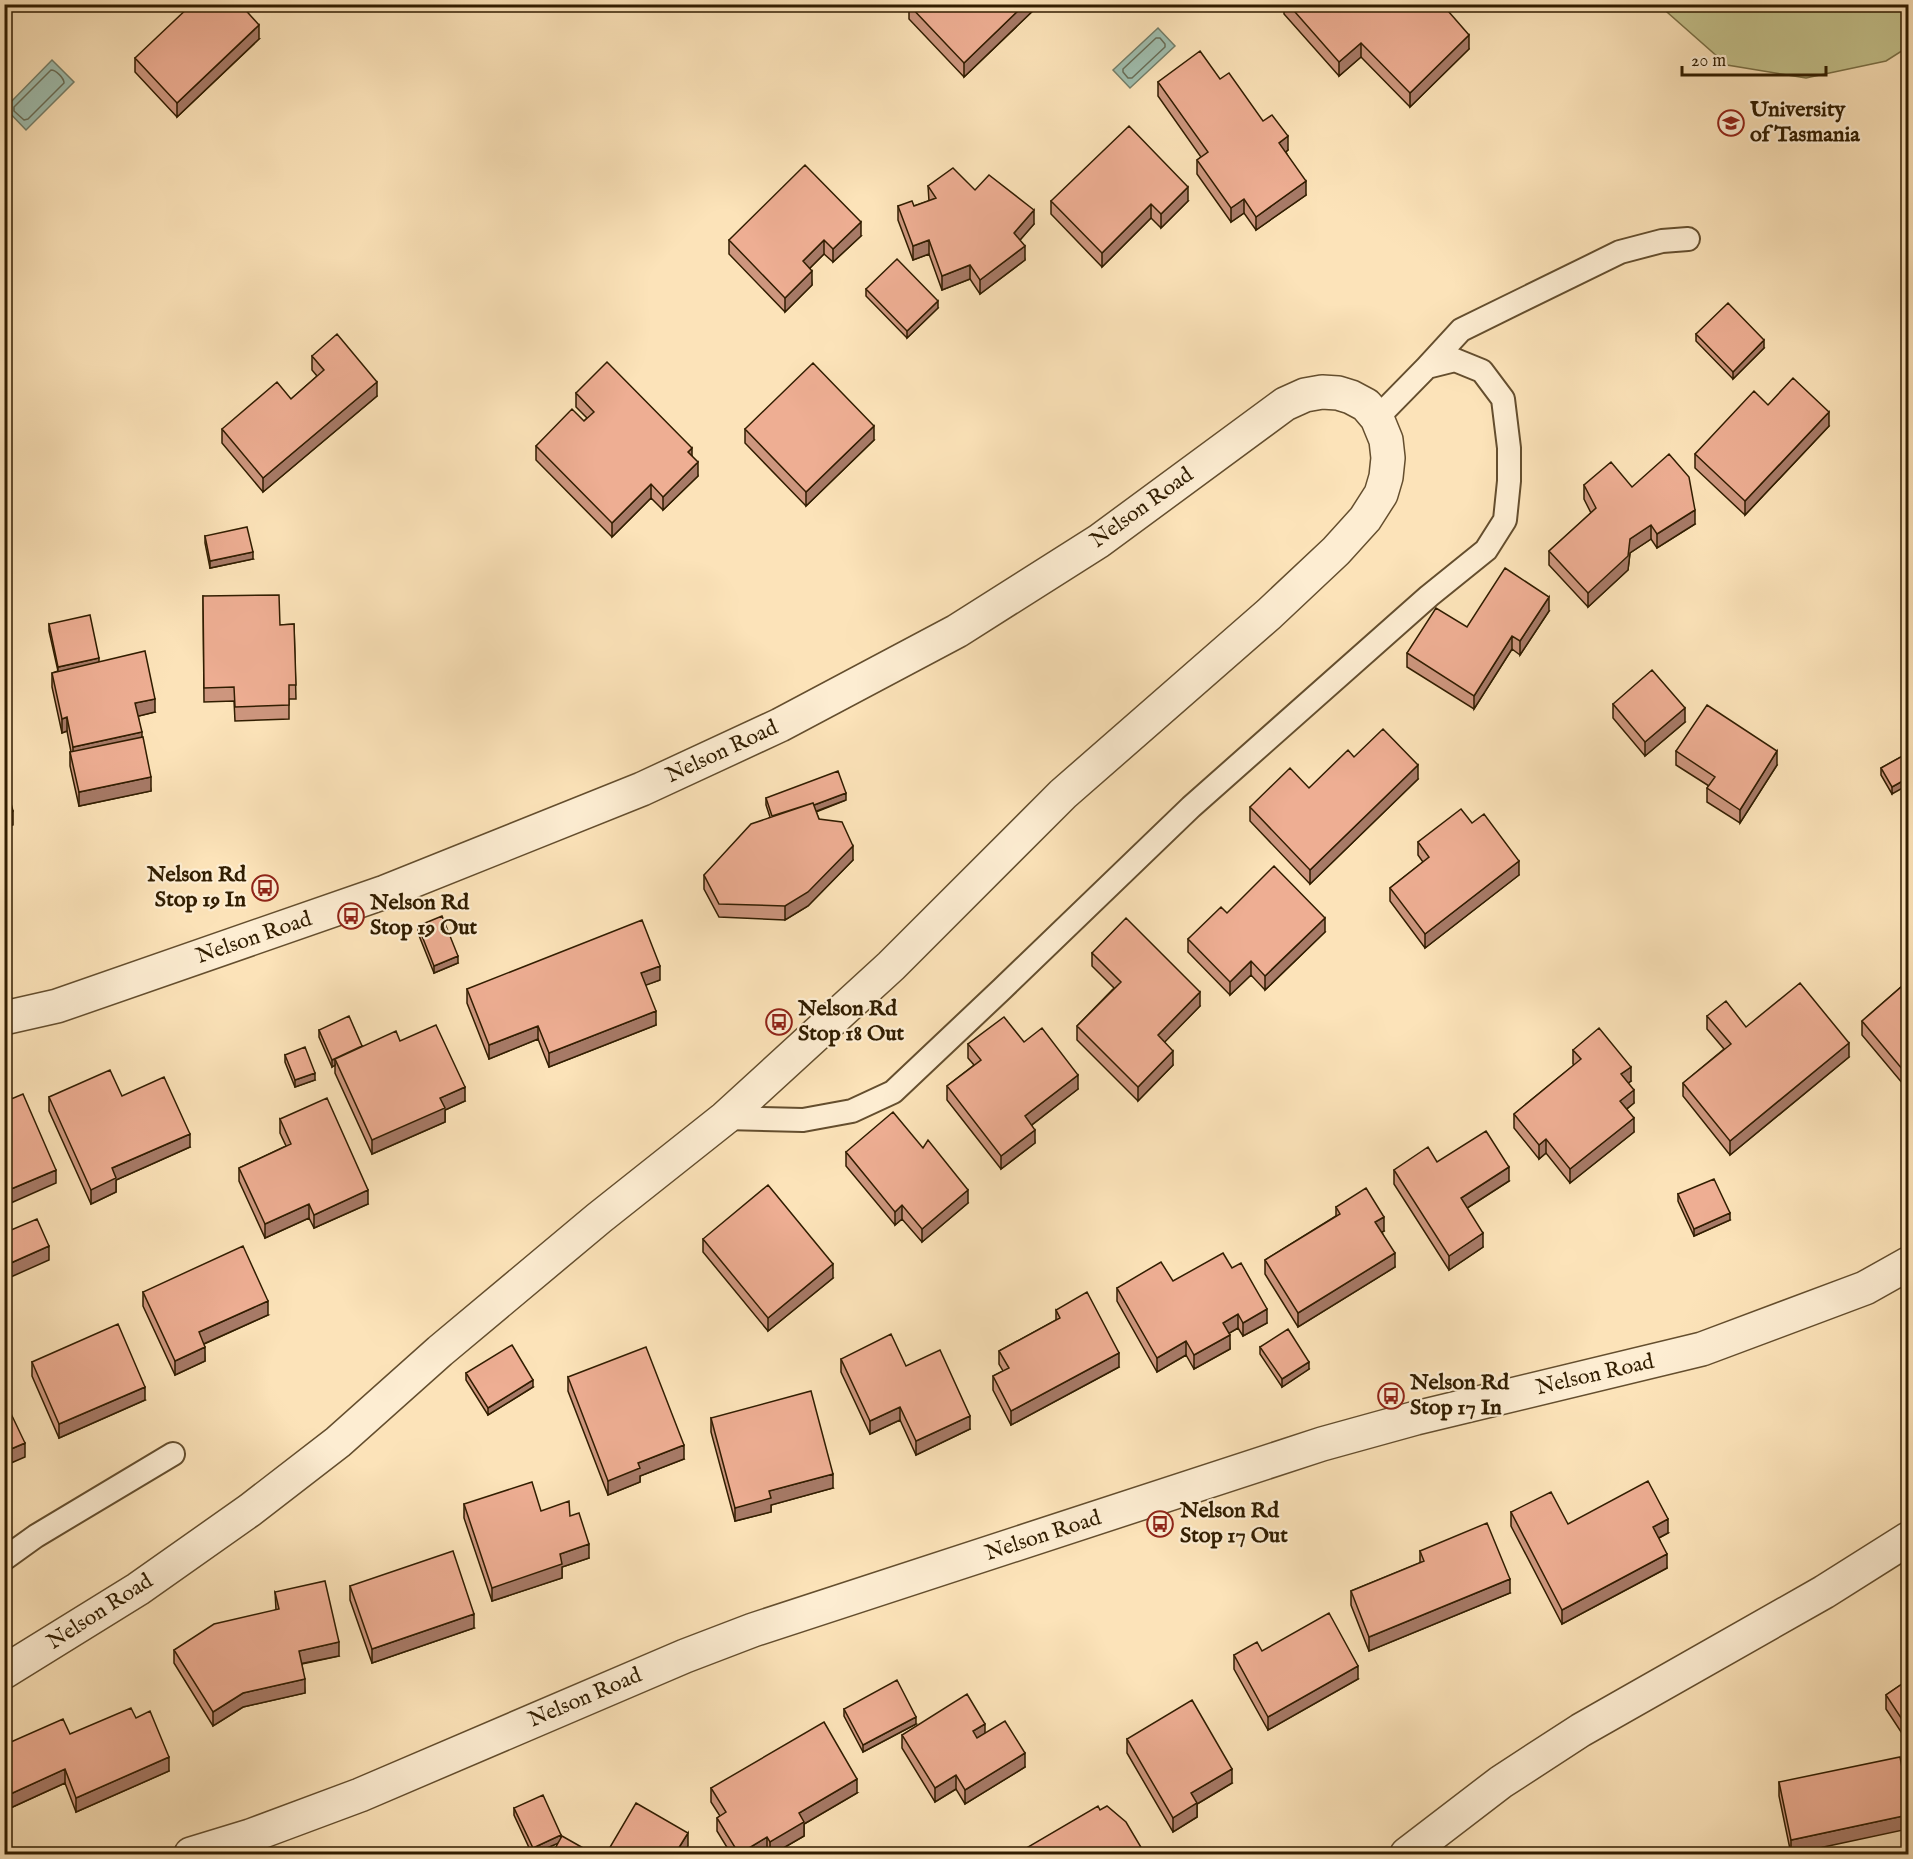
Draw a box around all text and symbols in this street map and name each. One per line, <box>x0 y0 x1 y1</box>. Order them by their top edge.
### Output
scale bar <box>1682 39 1826 77</box>
text: 20 m <box>1691 50 1726 73</box>
place label: University of Tasmania <box>1749 96 1860 149</box>
school or university icon: University of Tasmania <box>1716 108 1746 138</box>
street label: Nelson Road <box>1085 461 1199 555</box>
street label: Nelson Road <box>662 714 783 790</box>
place label: Nelson Rd Stop 19 In <box>146 861 247 914</box>
bus stop icon: Nelson Rd Stop 19 In <box>250 873 280 903</box>
place label: Nelson Rd Stop 19 Out <box>369 889 478 942</box>
bus stop icon: Nelson Rd Stop 19 Out <box>336 901 366 931</box>
street label: Nelson Road <box>193 905 316 971</box>
place label: Nelson Rd Stop 18 Out <box>797 995 905 1048</box>
bus stop icon: Nelson Rd Stop 18 Out <box>764 1007 794 1037</box>
street label: Nelson Road <box>1533 1348 1657 1402</box>
place label: Nelson Rd Stop 17 In <box>1409 1369 1510 1422</box>
bus stop icon: Nelson Rd Stop 17 In <box>1376 1381 1406 1411</box>
place label: Nelson Rd Stop 17 Out <box>1179 1497 1288 1550</box>
street label: Nelson Road <box>981 1504 1105 1568</box>
bus stop icon: Nelson Rd Stop 17 Out <box>1145 1509 1175 1539</box>
street label: Nelson Road <box>42 1567 158 1657</box>
street label: Nelson Road <box>524 1661 646 1734</box>

